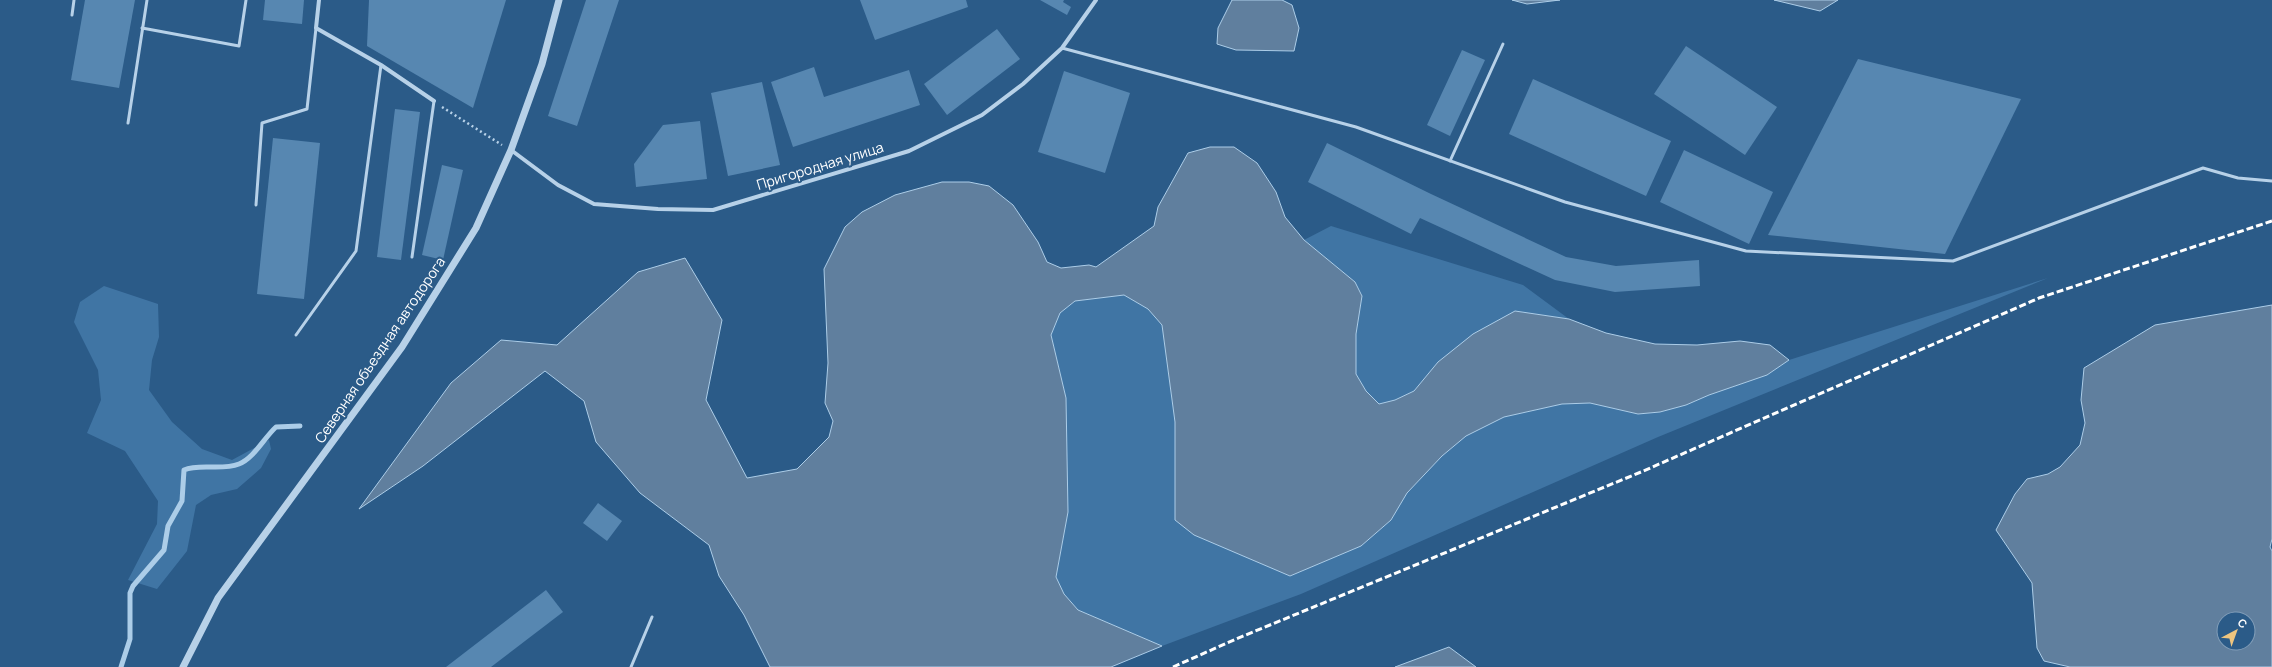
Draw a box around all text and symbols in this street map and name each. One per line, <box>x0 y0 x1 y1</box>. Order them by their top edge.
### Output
street label: Пригородная улица <box>754 137 886 194</box>
street label: Северная объездная автодорога <box>310 253 449 447</box>
north arrow <box>2216 611 2256 651</box>
text: С <box>2235 615 2251 631</box>

